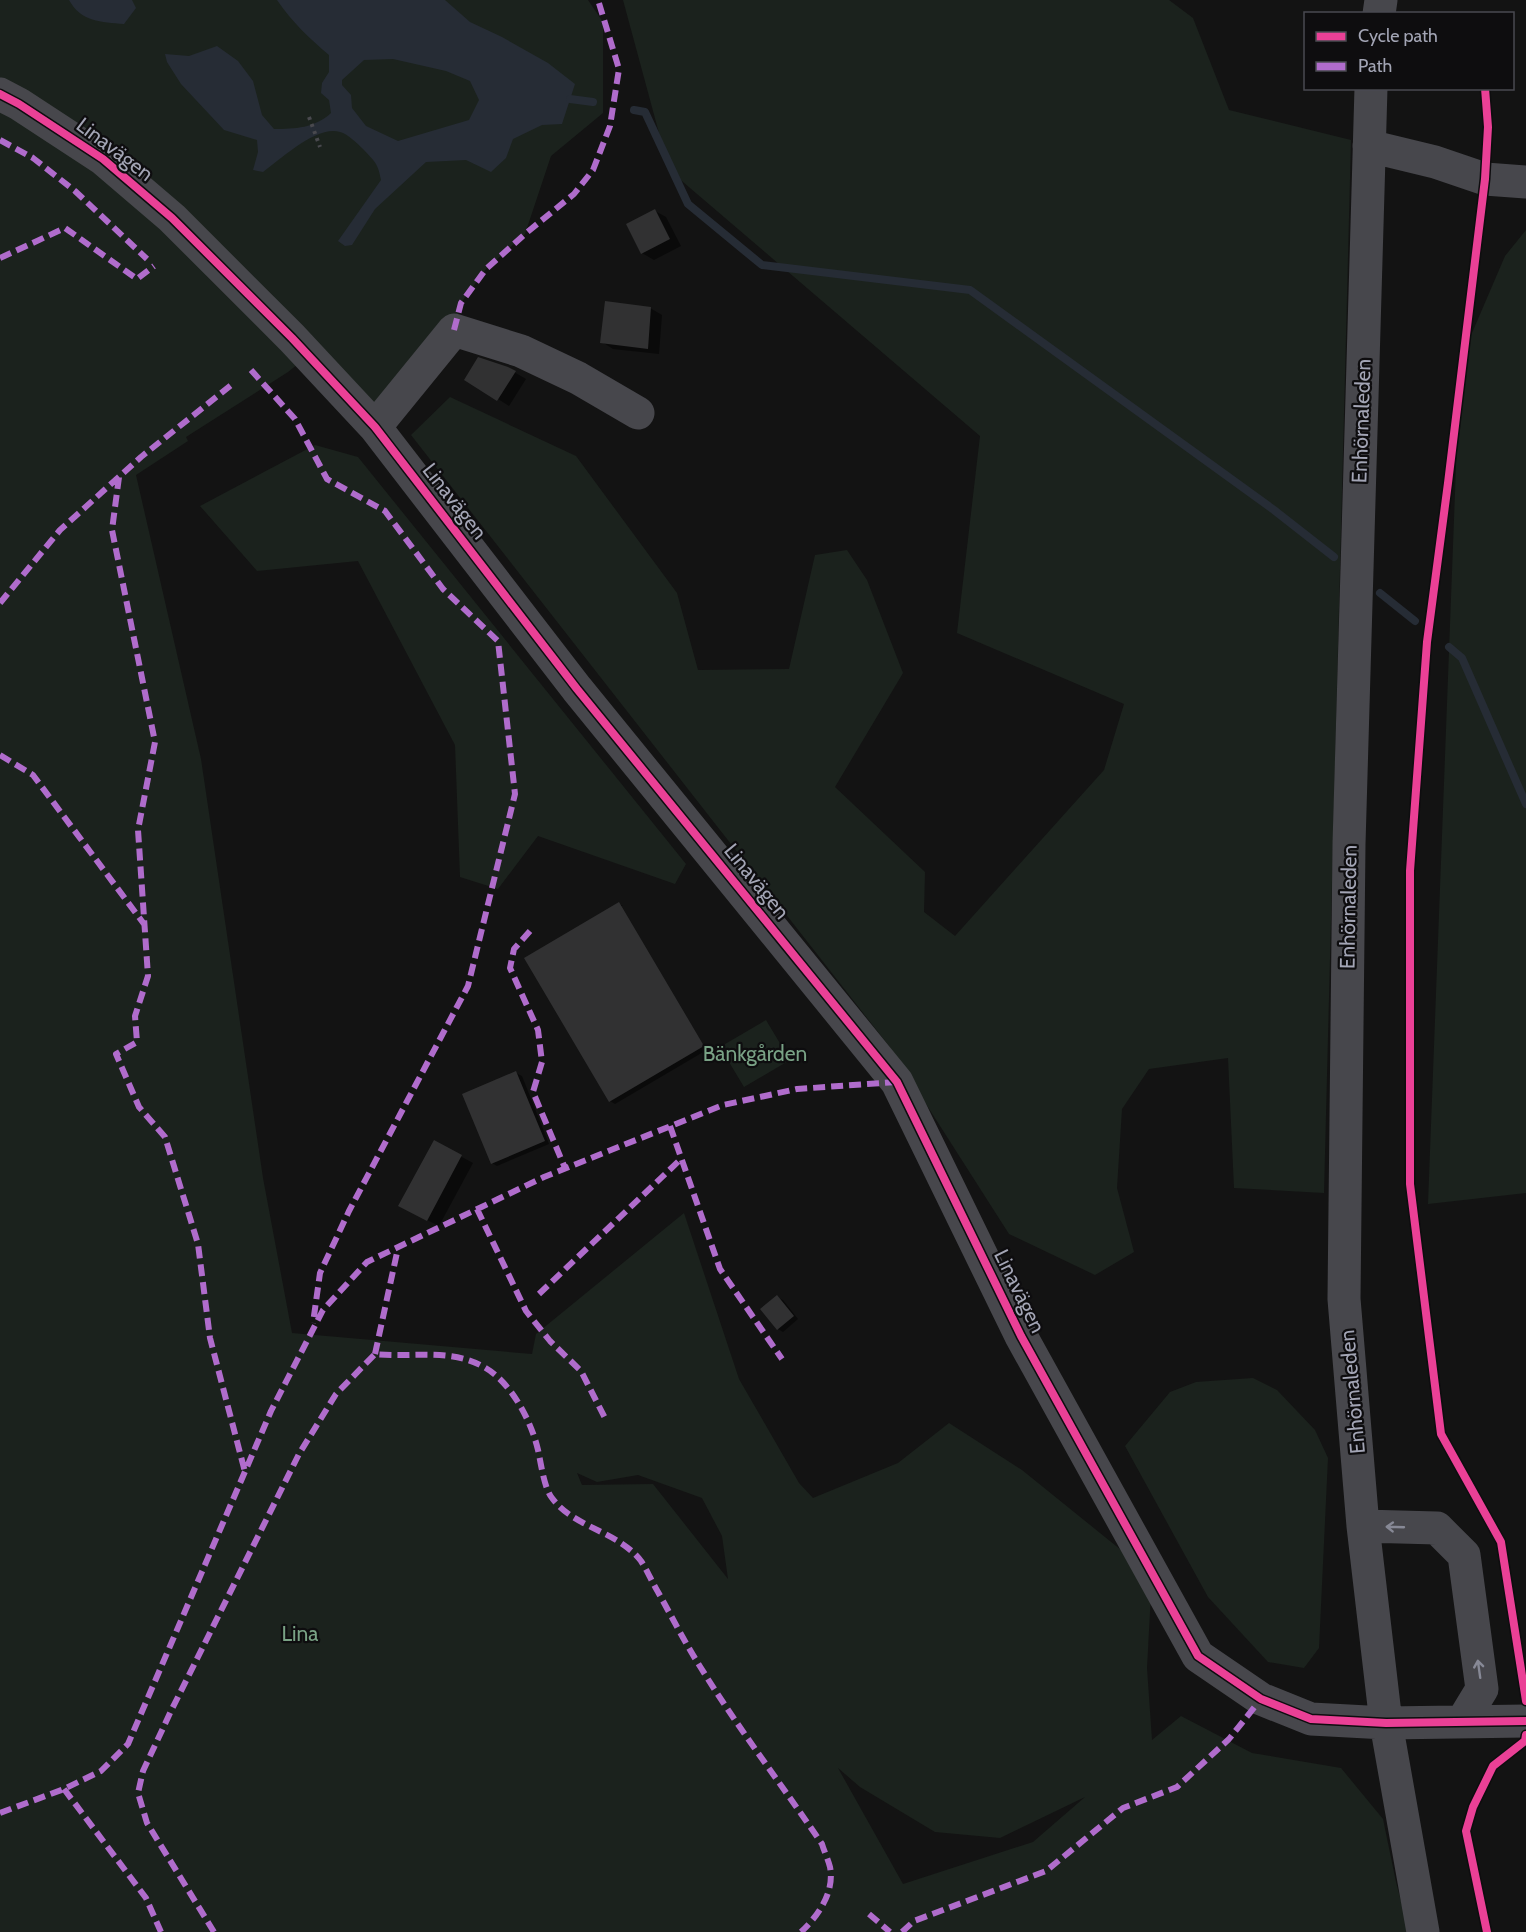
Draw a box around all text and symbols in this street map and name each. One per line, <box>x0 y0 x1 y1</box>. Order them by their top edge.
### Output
legend <box>1304 12 1514 90</box>
text: Cycle path <box>1358 25 1438 47</box>
text: Path <box>1358 55 1392 77</box>
street label: Linavägen <box>72 112 158 186</box>
street label: Enhörnaleden <box>1346 358 1376 484</box>
street label: Linavägen <box>418 458 492 544</box>
street label: Linavägen <box>719 838 795 924</box>
street label: Enhörnaleden <box>1334 845 1362 969</box>
park label: Bänkgården <box>703 1041 807 1066</box>
street label: Linavägen <box>989 1245 1051 1337</box>
street label: Enhörnaleden <box>1334 1329 1370 1455</box>
one-way arrow <box>1385 1521 1405 1533</box>
park label: Lina <box>282 1621 318 1646</box>
one-way arrow <box>1474 1659 1485 1679</box>

